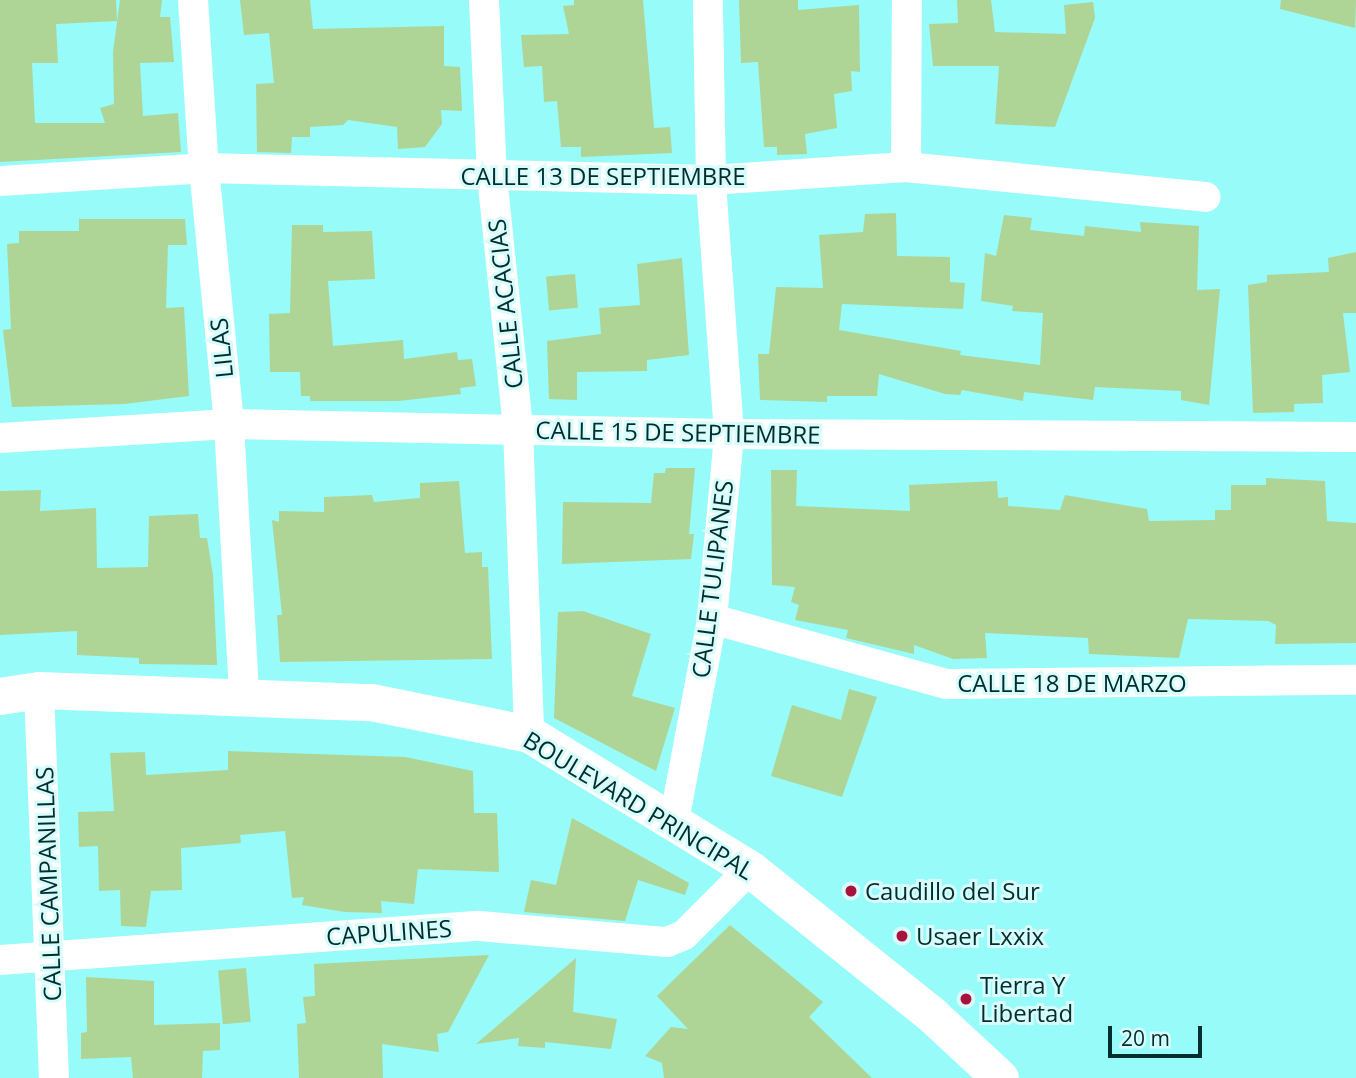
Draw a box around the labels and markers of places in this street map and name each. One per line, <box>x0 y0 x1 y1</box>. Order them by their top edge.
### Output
place label: Caudillo del Sur <box>865 877 1040 905</box>
marker: Caudillo del Sur <box>843 883 859 899</box>
place label: Usaer Lxxix <box>916 922 1044 950</box>
marker: Usaer Lxxix <box>894 928 910 944</box>
place label: Tierra Y Libertad <box>980 971 1073 1027</box>
marker: Tierra Y Libertad <box>958 991 974 1007</box>

